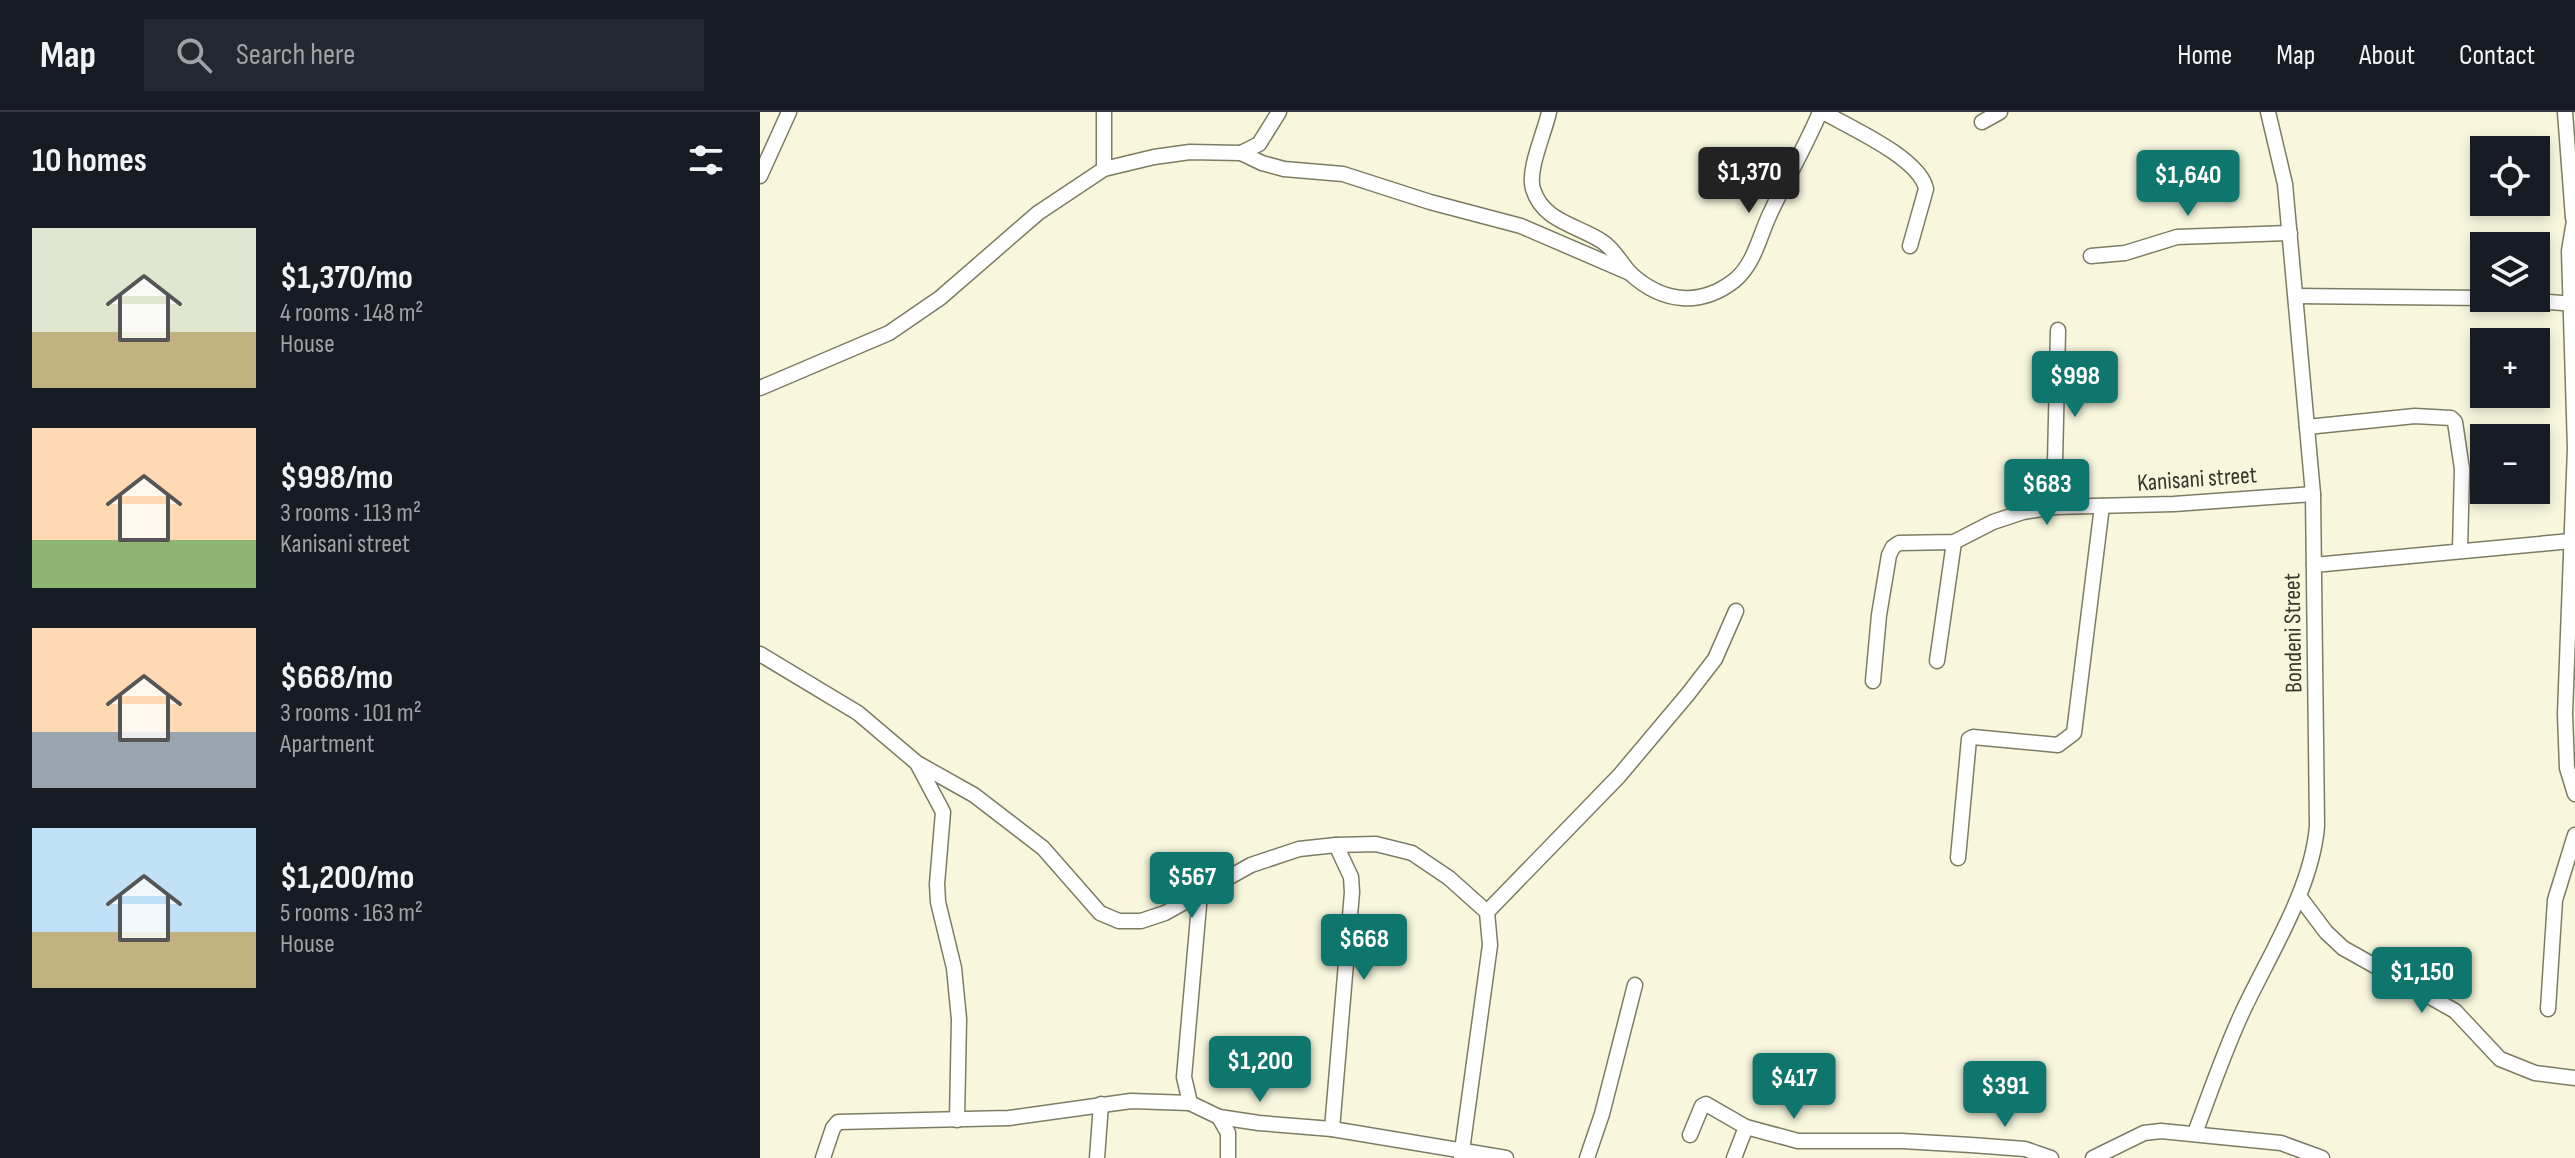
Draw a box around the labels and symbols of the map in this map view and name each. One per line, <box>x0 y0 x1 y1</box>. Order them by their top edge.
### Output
pin: $1,370 <box>1684 147 1814 215</box>
pin: $1,640 <box>2123 150 2253 218</box>
pin: $998 <box>2028 351 2122 419</box>
pin: $683 <box>2000 459 2094 527</box>
street label: Kanisani street <box>2136 460 2258 498</box>
street label: Bondeni Street <box>2277 573 2309 693</box>
pin: $567 <box>1145 852 1239 920</box>
pin: $668 <box>1317 914 1411 982</box>
pin: $1,150 <box>2357 947 2487 1015</box>
pin: $1,200 <box>1195 1036 1325 1104</box>
pin: $417 <box>1747 1053 1841 1121</box>
pin: $391 <box>1958 1061 2052 1129</box>

